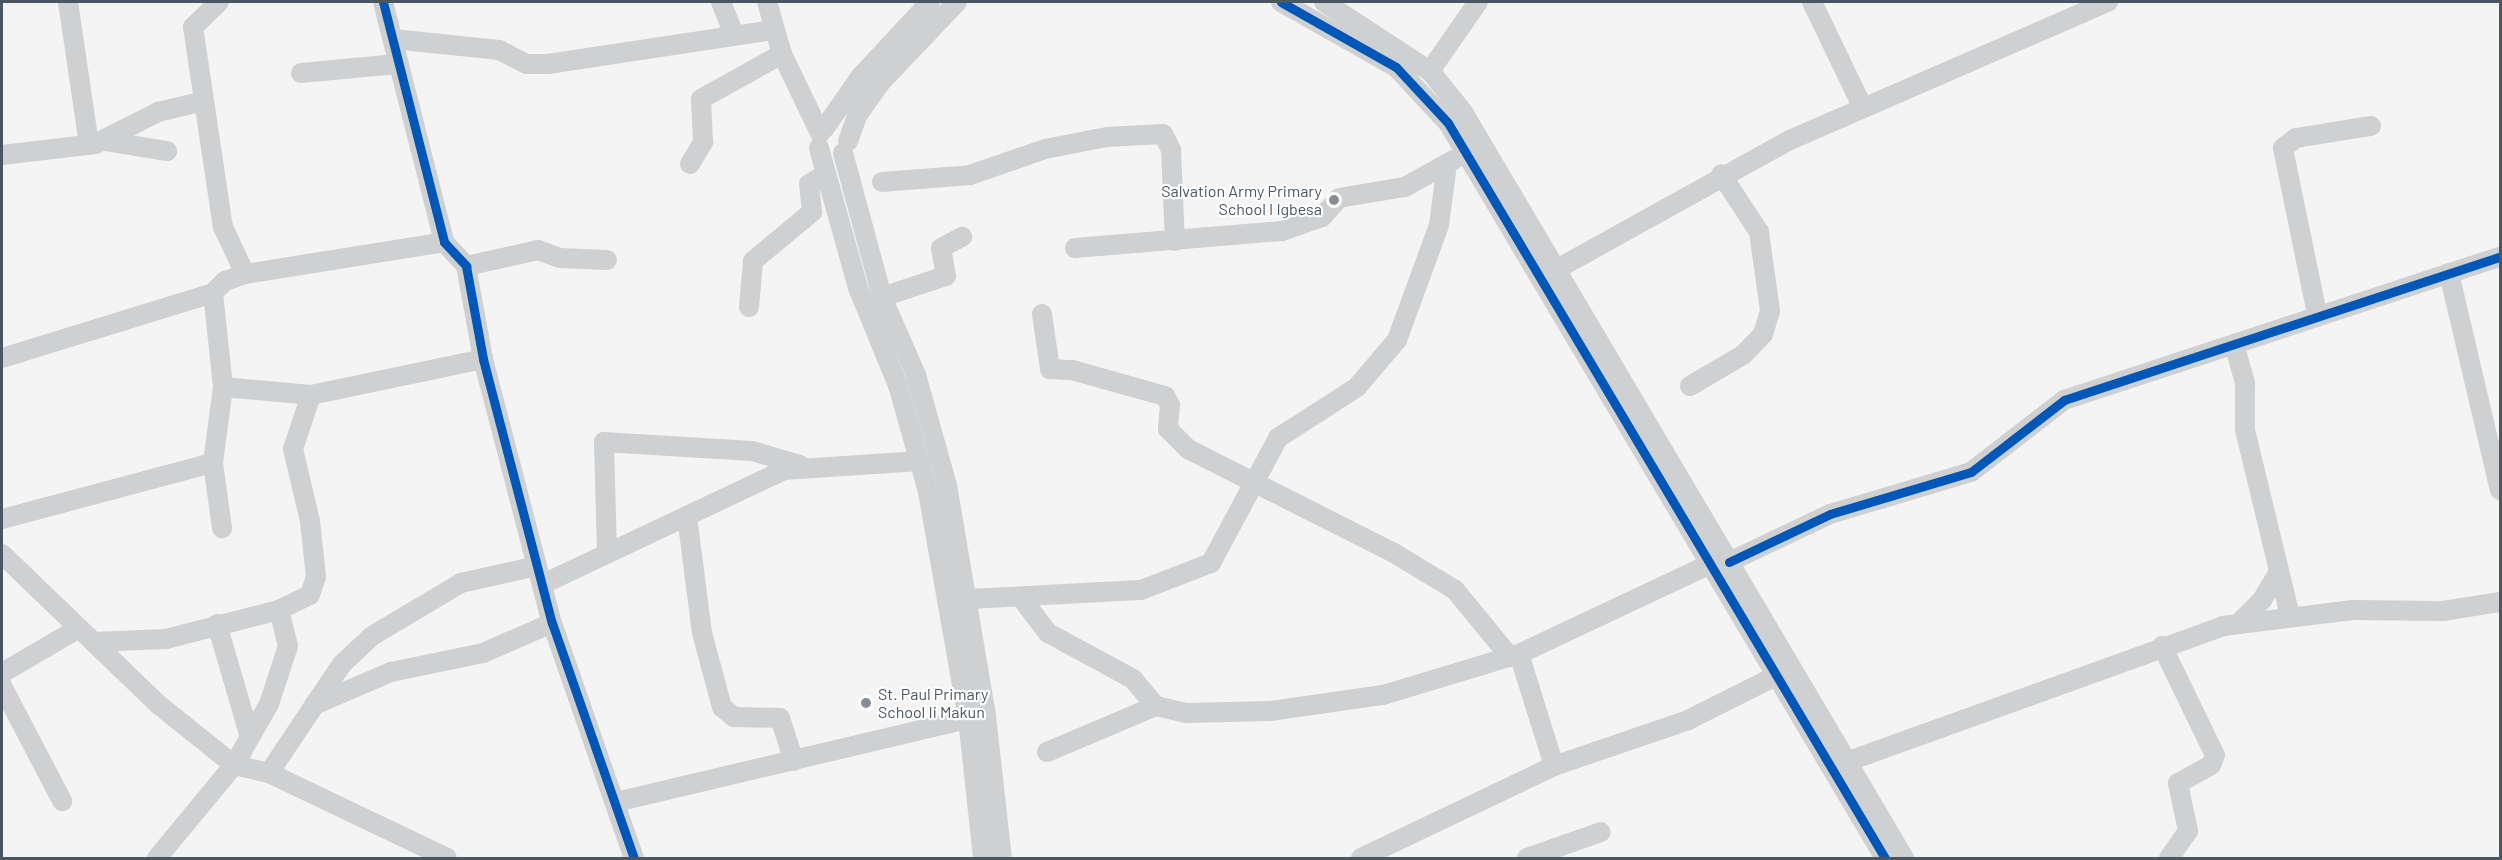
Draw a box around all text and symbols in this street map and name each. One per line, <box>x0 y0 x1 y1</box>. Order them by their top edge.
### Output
place label: Salvation Army Primary School I Igbesa <box>1161 181 1322 219</box>
marker: Salvation Army Primary School I Igbesa <box>1327 193 1341 207</box>
place label: St. Paul Primary School Ii Makun <box>878 684 988 722</box>
marker: St. Paul Primary School Ii Makun <box>859 696 873 710</box>

